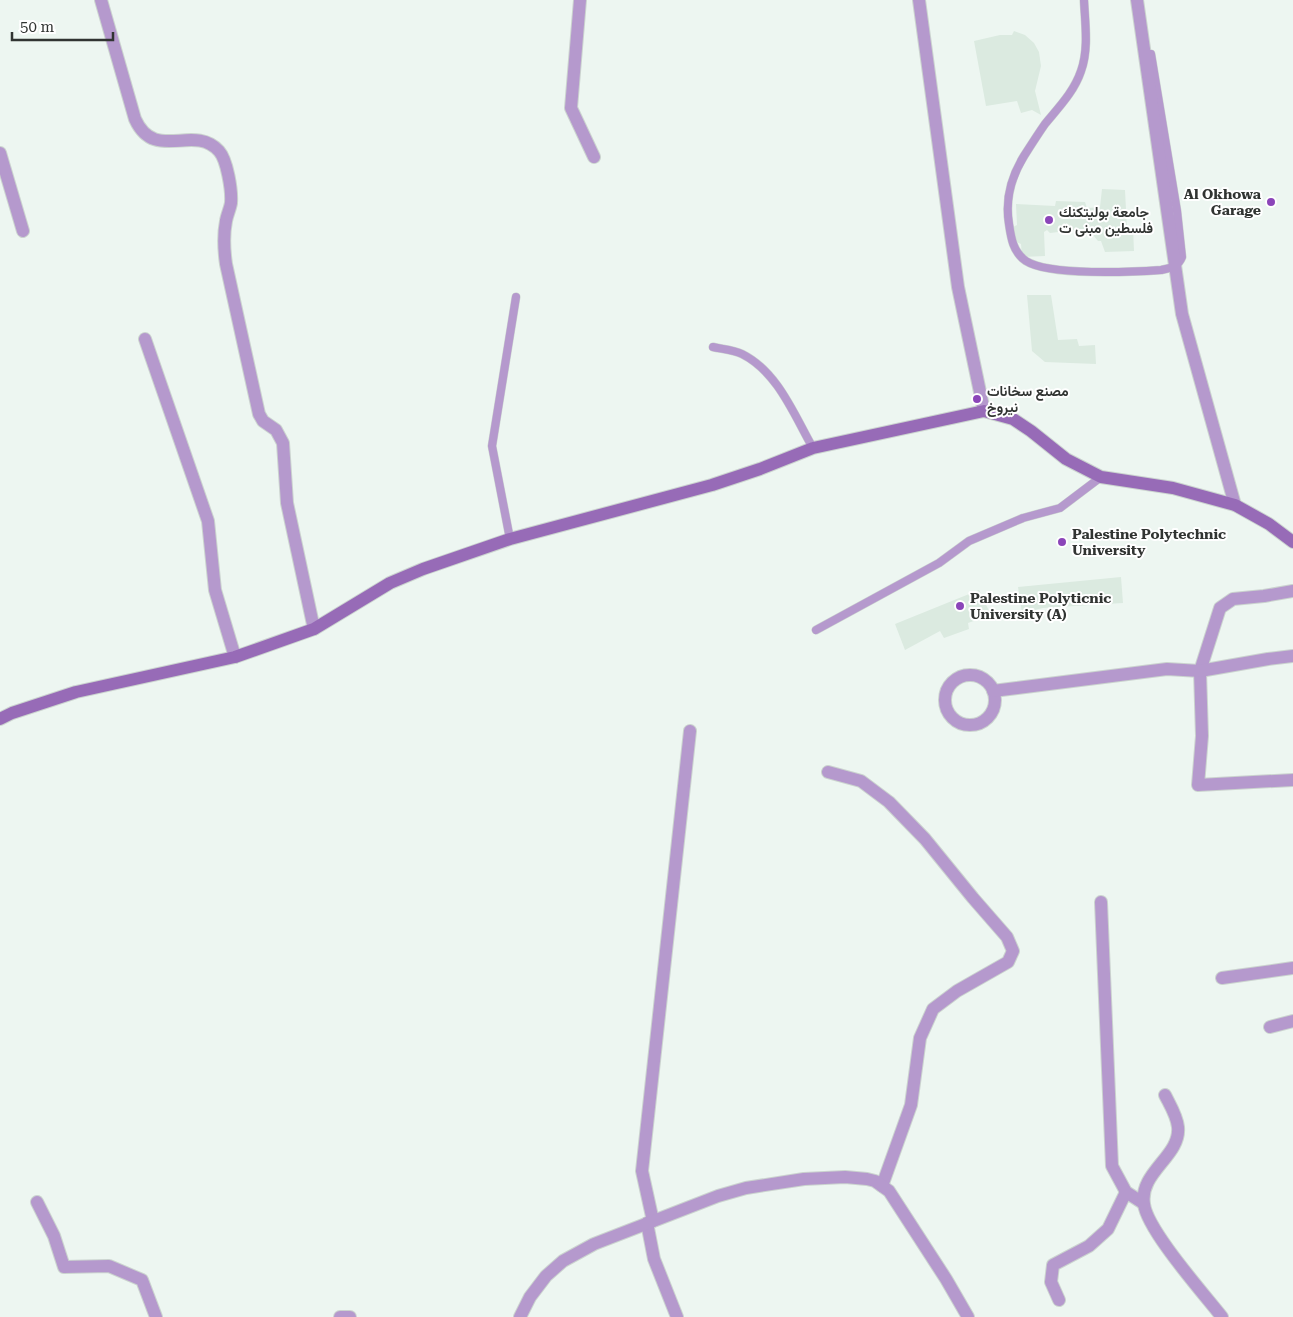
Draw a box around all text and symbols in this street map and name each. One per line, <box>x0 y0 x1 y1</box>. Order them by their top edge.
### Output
scale bar <box>12 10 114 42</box>
text: 50 m <box>20 18 55 36</box>
place label: Al Okhowa Garage <box>1184 186 1262 218</box>
marker: Al Okhowa Garage <box>1265 196 1277 208</box>
place label: جامعة بوليتكنك فلسطين مبنى ت <box>1059 204 1153 237</box>
marker: جامعة بوليتكنك فلسطين مبنى ت <box>1043 214 1055 226</box>
place label: مصنع سخانات نيروخ <box>987 383 1069 417</box>
marker: مصنع سخانات نيروخ <box>971 393 983 405</box>
place label: Palestine Polytechnic University <box>1072 526 1226 558</box>
marker: Palestine Polytechnic University <box>1056 536 1068 548</box>
place label: Palestine Polyticnic University (A) <box>970 590 1111 622</box>
marker: Palestine Polyticnic University (A) <box>954 600 966 612</box>

